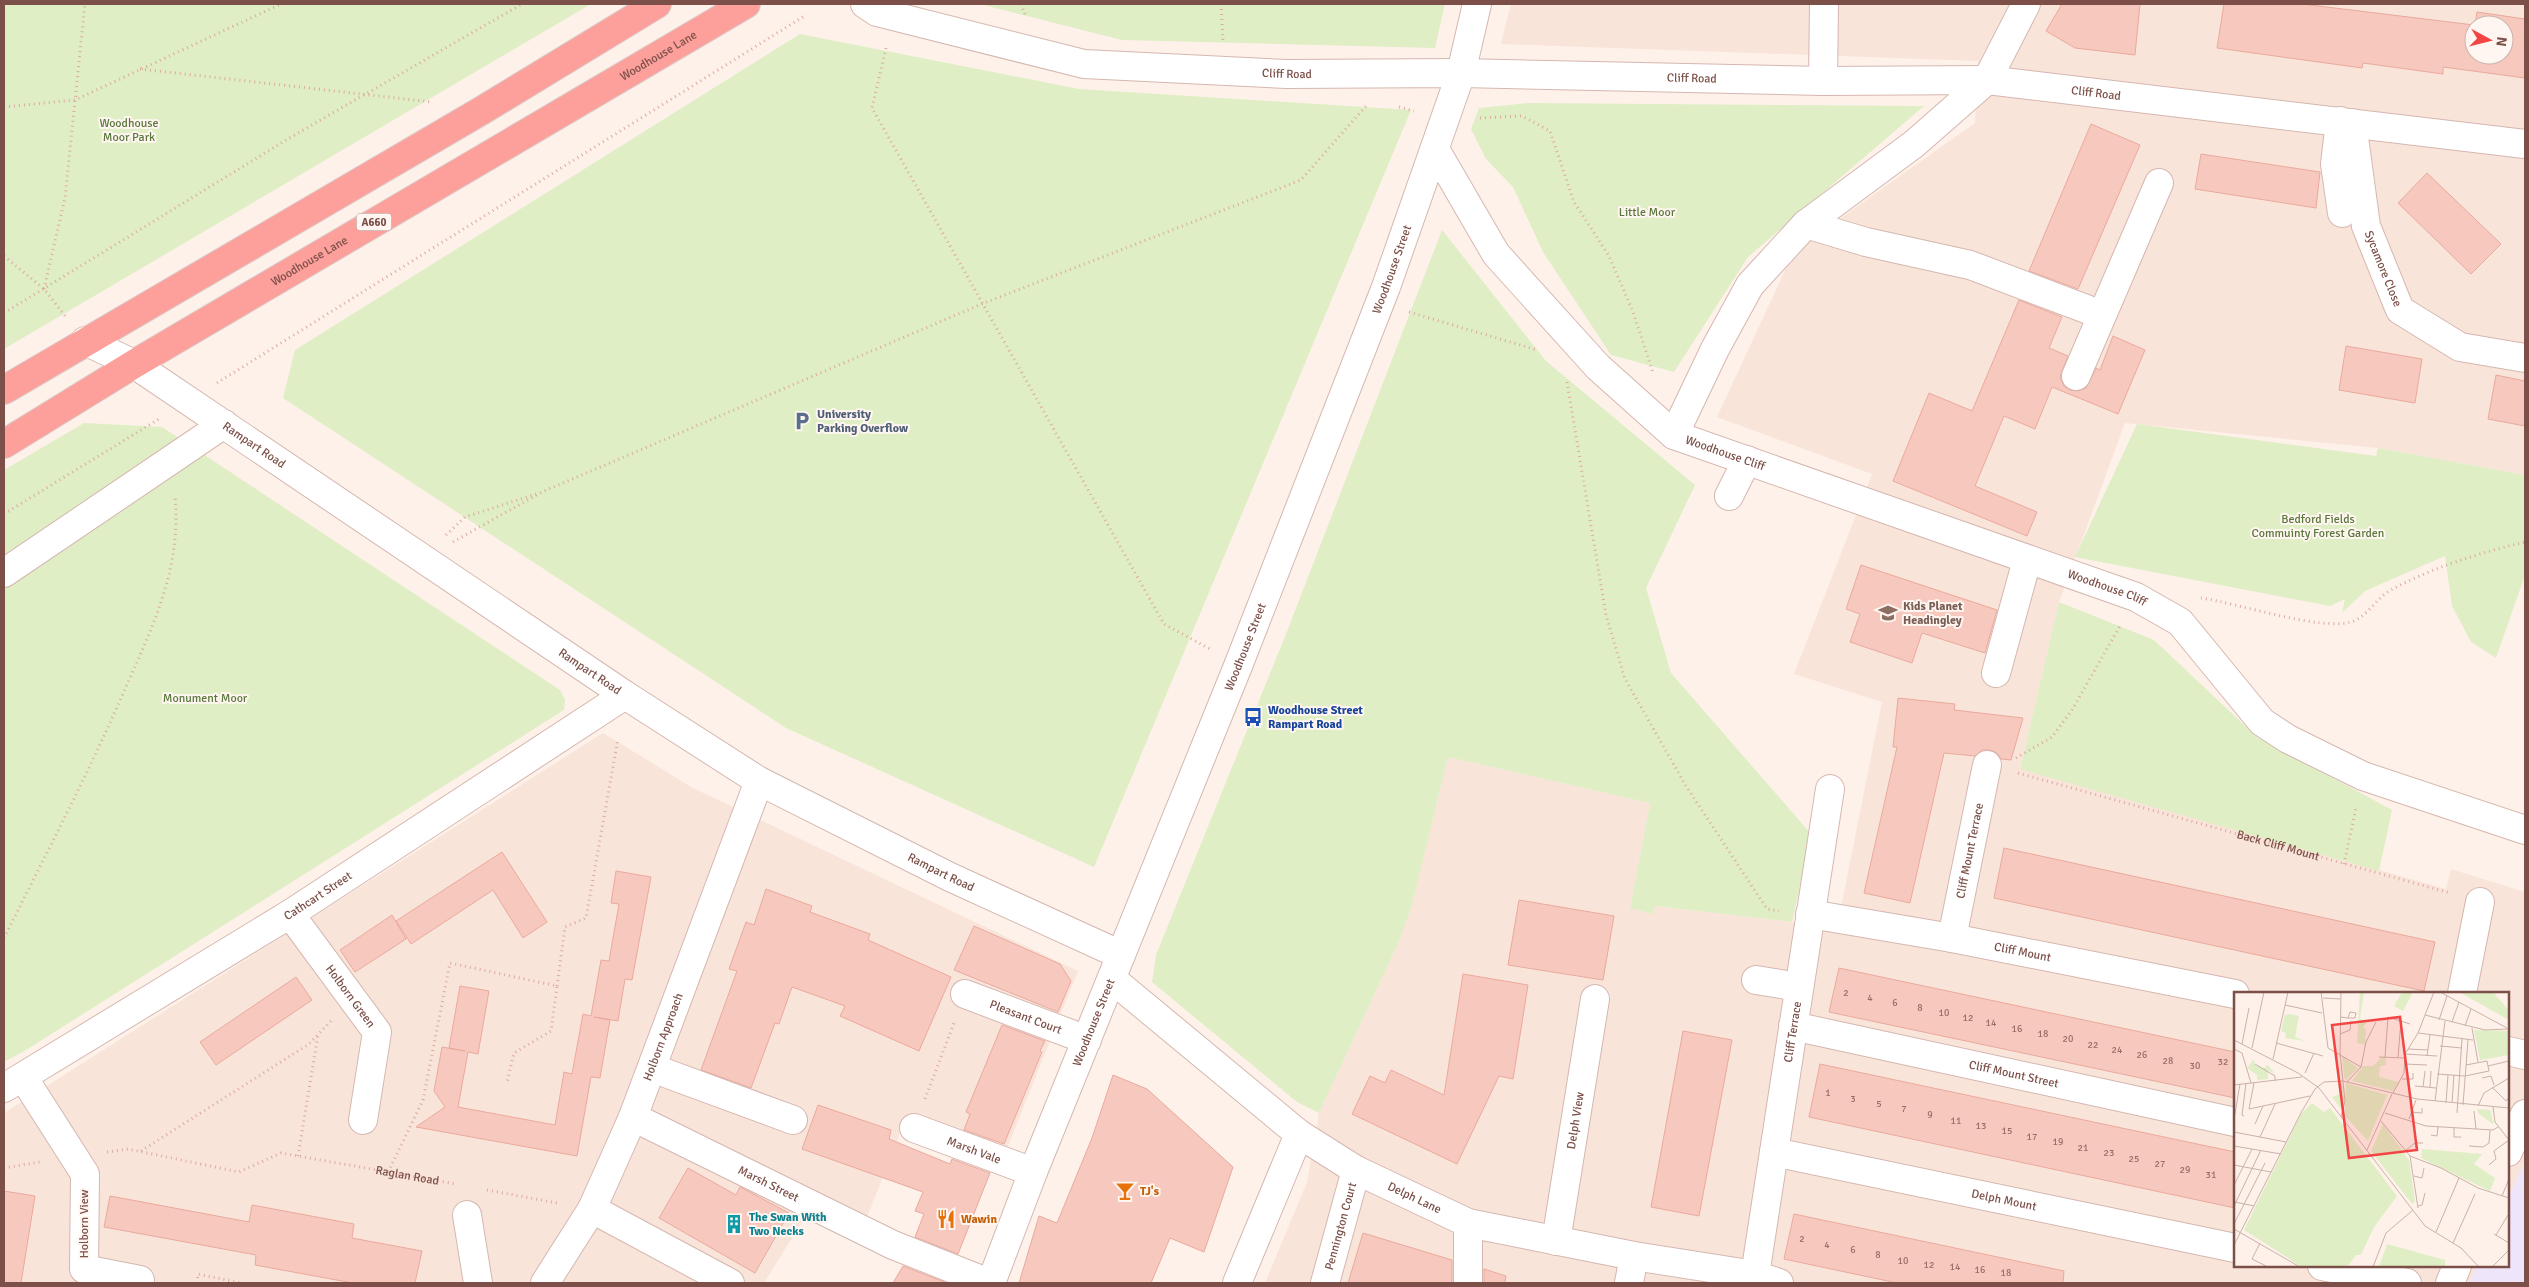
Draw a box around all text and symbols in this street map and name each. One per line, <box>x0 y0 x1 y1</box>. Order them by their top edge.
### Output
north arrow <box>2464 15 2514 65</box>
street label: Woodhouse Lane <box>617 27 700 84</box>
text: N <box>2492 36 2510 47</box>
street label: Cliff Road <box>1262 65 1312 81</box>
street label: Cliff Road <box>1667 70 1717 86</box>
street label: Cliff Road <box>2070 83 2122 103</box>
park label: Woodhouse Moor Park <box>99 116 159 145</box>
park label: Little Moor <box>1619 205 1676 220</box>
road number: A660 <box>356 213 392 230</box>
street label: Woodhouse Street <box>1369 223 1415 316</box>
street label: Sycamore Close <box>2361 229 2405 309</box>
street label: Woodhouse Lane <box>268 232 350 289</box>
place label: University Parking Overflow <box>817 407 909 436</box>
parking icon: University Parking Overflow <box>791 410 813 432</box>
street label: Rampart Road <box>220 418 288 471</box>
street label: Woodhouse Cliff <box>1683 432 1768 474</box>
park label: Bedford Fields Commuinty Forest Garden <box>2252 512 2384 541</box>
street label: Woodhouse Cliff <box>2066 566 2151 610</box>
place label: Kids Planet Headingley <box>1903 599 1963 628</box>
street label: Woodhouse Street <box>1221 601 1269 693</box>
school or university icon: Kids Planet Headingley <box>1877 602 1899 624</box>
street label: Rampart Road <box>556 645 624 698</box>
park label: Monument Moor <box>163 691 248 706</box>
place label: Woodhouse Street Rampart Road <box>1268 703 1363 732</box>
bus stop icon: Woodhouse Street Rampart Road <box>1242 706 1264 728</box>
street label: Cliff Mount Terrace <box>1953 801 1987 900</box>
street label: Back Cliff Mount <box>2235 827 2321 864</box>
street label: Rampart Road <box>905 849 977 895</box>
street label: Cathcart Street <box>281 868 355 924</box>
street label: Cliff Mount <box>1993 939 2052 965</box>
street label: Holborn Green <box>322 962 379 1031</box>
street label: Woodhouse Street <box>1069 976 1118 1068</box>
house number: 2 <box>1843 987 1849 999</box>
street label: Holborn Approach <box>640 991 686 1083</box>
house number: 4 <box>1867 992 1873 1004</box>
inset map <box>2234 992 2509 1267</box>
street label: Pleasant Court <box>988 997 1064 1037</box>
house number: 6 <box>1892 997 1898 1009</box>
street label: Cliff Terrace <box>1780 1000 1805 1063</box>
house number: 8 <box>1917 1002 1923 1014</box>
house number: 10 <box>1939 1007 1949 1019</box>
house number: 12 <box>1963 1012 1973 1024</box>
house number: 14 <box>1986 1017 1997 1029</box>
house number: 16 <box>2012 1023 2022 1035</box>
house number: 18 <box>2038 1028 2048 1040</box>
house number: 20 <box>2063 1033 2073 1045</box>
house number: 22 <box>2088 1039 2098 1051</box>
house number: 24 <box>2112 1044 2123 1056</box>
house number: 26 <box>2137 1049 2147 1061</box>
house number: 28 <box>2163 1055 2173 1067</box>
house number: 32 <box>2218 1056 2228 1068</box>
street label: Cliff Mount Street <box>1968 1057 2060 1091</box>
house number: 30 <box>2190 1060 2200 1072</box>
house number: 1 <box>1825 1087 1831 1099</box>
street label: Delph View <box>1563 1091 1587 1150</box>
house number: 3 <box>1850 1093 1856 1105</box>
house number: 5 <box>1876 1098 1882 1110</box>
house number: 7 <box>1901 1103 1907 1115</box>
house number: 9 <box>1927 1109 1933 1121</box>
house number: 11 <box>1951 1115 1961 1127</box>
house number: 13 <box>1976 1120 1986 1132</box>
house number: 15 <box>2002 1125 2012 1137</box>
house number: 17 <box>2027 1131 2037 1143</box>
street label: Marsh Vale <box>945 1133 1003 1167</box>
house number: 19 <box>2053 1136 2063 1148</box>
house number: 21 <box>2078 1142 2088 1154</box>
house number: 23 <box>2104 1147 2114 1159</box>
house number: 25 <box>2129 1153 2139 1165</box>
house number: 27 <box>2155 1158 2165 1170</box>
street label: Raglan Road <box>375 1162 440 1188</box>
street label: Marsh Street <box>736 1162 801 1205</box>
house number: 29 <box>2180 1164 2190 1176</box>
house number: 31 <box>2206 1169 2216 1181</box>
street label: Delph Lane <box>1385 1179 1444 1217</box>
bar icon: TJ's <box>1114 1180 1136 1202</box>
street label: Pennington Court <box>1321 1181 1360 1272</box>
place label: TJ's <box>1140 1184 1160 1199</box>
street label: Delph Mount <box>1970 1186 2038 1214</box>
street label: Holborn View <box>77 1189 92 1258</box>
restaurant icon: Wawin <box>935 1208 957 1230</box>
place label: The Swan With Two Necks <box>749 1210 827 1239</box>
place label: Wawin <box>961 1212 997 1227</box>
building icon: The Swan With Two Necks <box>723 1213 745 1235</box>
house number: 2 <box>1799 1233 1805 1245</box>
house number: 4 <box>1824 1239 1830 1251</box>
house number: 6 <box>1850 1244 1856 1256</box>
house number: 8 <box>1875 1249 1881 1261</box>
house number: 10 <box>1898 1255 1908 1267</box>
house number: 12 <box>1924 1259 1934 1271</box>
house number: 14 <box>1950 1261 1961 1273</box>
house number: 16 <box>1975 1264 1985 1276</box>
house number: 18 <box>2001 1267 2011 1279</box>

